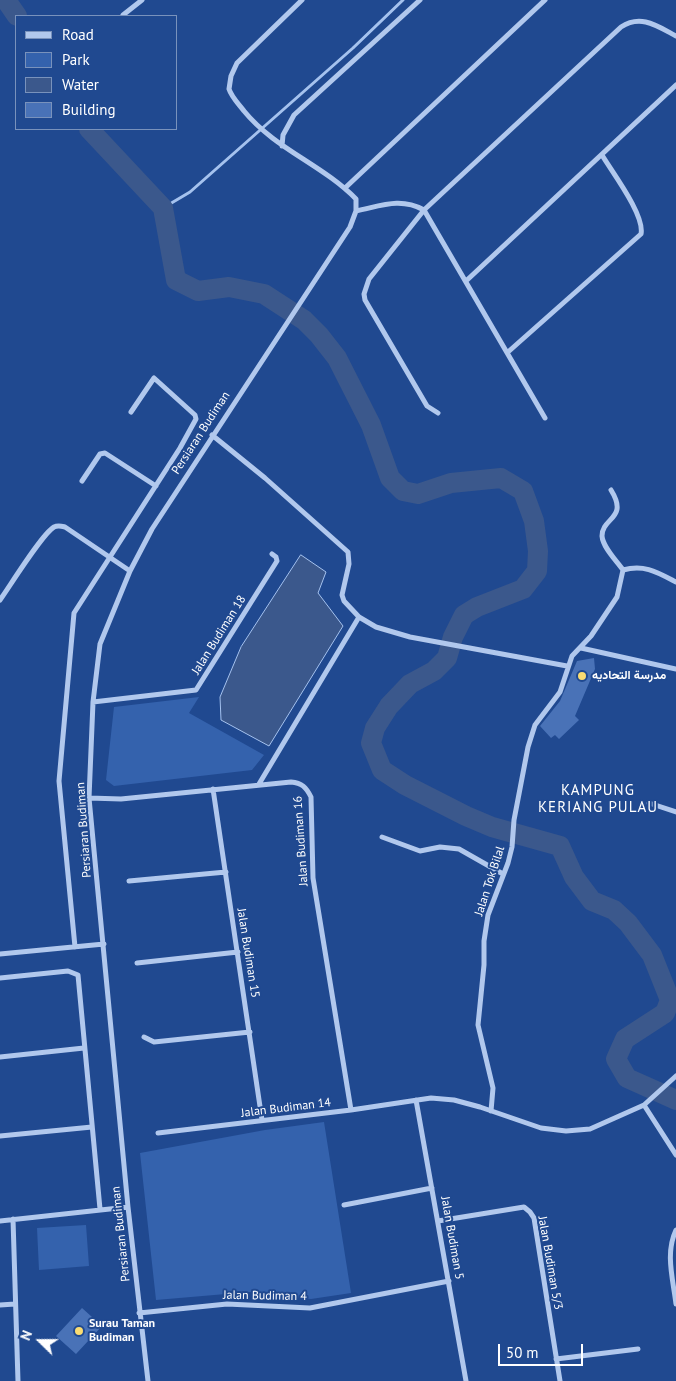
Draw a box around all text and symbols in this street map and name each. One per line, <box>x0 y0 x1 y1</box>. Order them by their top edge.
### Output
legend <box>15 15 178 130</box>
text: Road <box>62 25 94 44</box>
text: Park <box>62 50 90 69</box>
text: Water <box>62 75 99 94</box>
text: Building <box>62 100 116 119</box>
street label: Persiaran Budiman <box>169 389 233 477</box>
street label: Jalan Budiman 18 <box>189 593 249 677</box>
place label: مدرسة التحاديه <box>592 669 666 683</box>
marker: مدرسة التحاديه <box>576 670 588 682</box>
street label: Persiaran Budiman <box>73 782 95 878</box>
district label: KAMPUNG KERIANG PULAU <box>536 782 660 817</box>
street label: Jalan Budiman 16 <box>291 795 311 887</box>
street label: Jalan Tok Bilal <box>472 844 508 918</box>
street label: Jalan Budiman 15 <box>234 907 262 999</box>
street label: Jalan Budiman 14 <box>240 1095 332 1121</box>
street label: Persiaran Budiman <box>109 1186 133 1282</box>
street label: Jalan Budiman 5 <box>438 1195 466 1281</box>
street label: Jalan Budiman 5/3 <box>535 1215 565 1311</box>
street label: Jalan Budiman 4 <box>223 1288 307 1304</box>
north arrow <box>15 1316 65 1366</box>
place label: Surau Taman Budiman <box>89 1317 155 1345</box>
marker: Surau Taman Budiman <box>73 1325 85 1337</box>
text: N <box>16 1328 36 1343</box>
scale bar <box>501 1334 586 1366</box>
text: 50 m <box>506 1343 539 1362</box>

